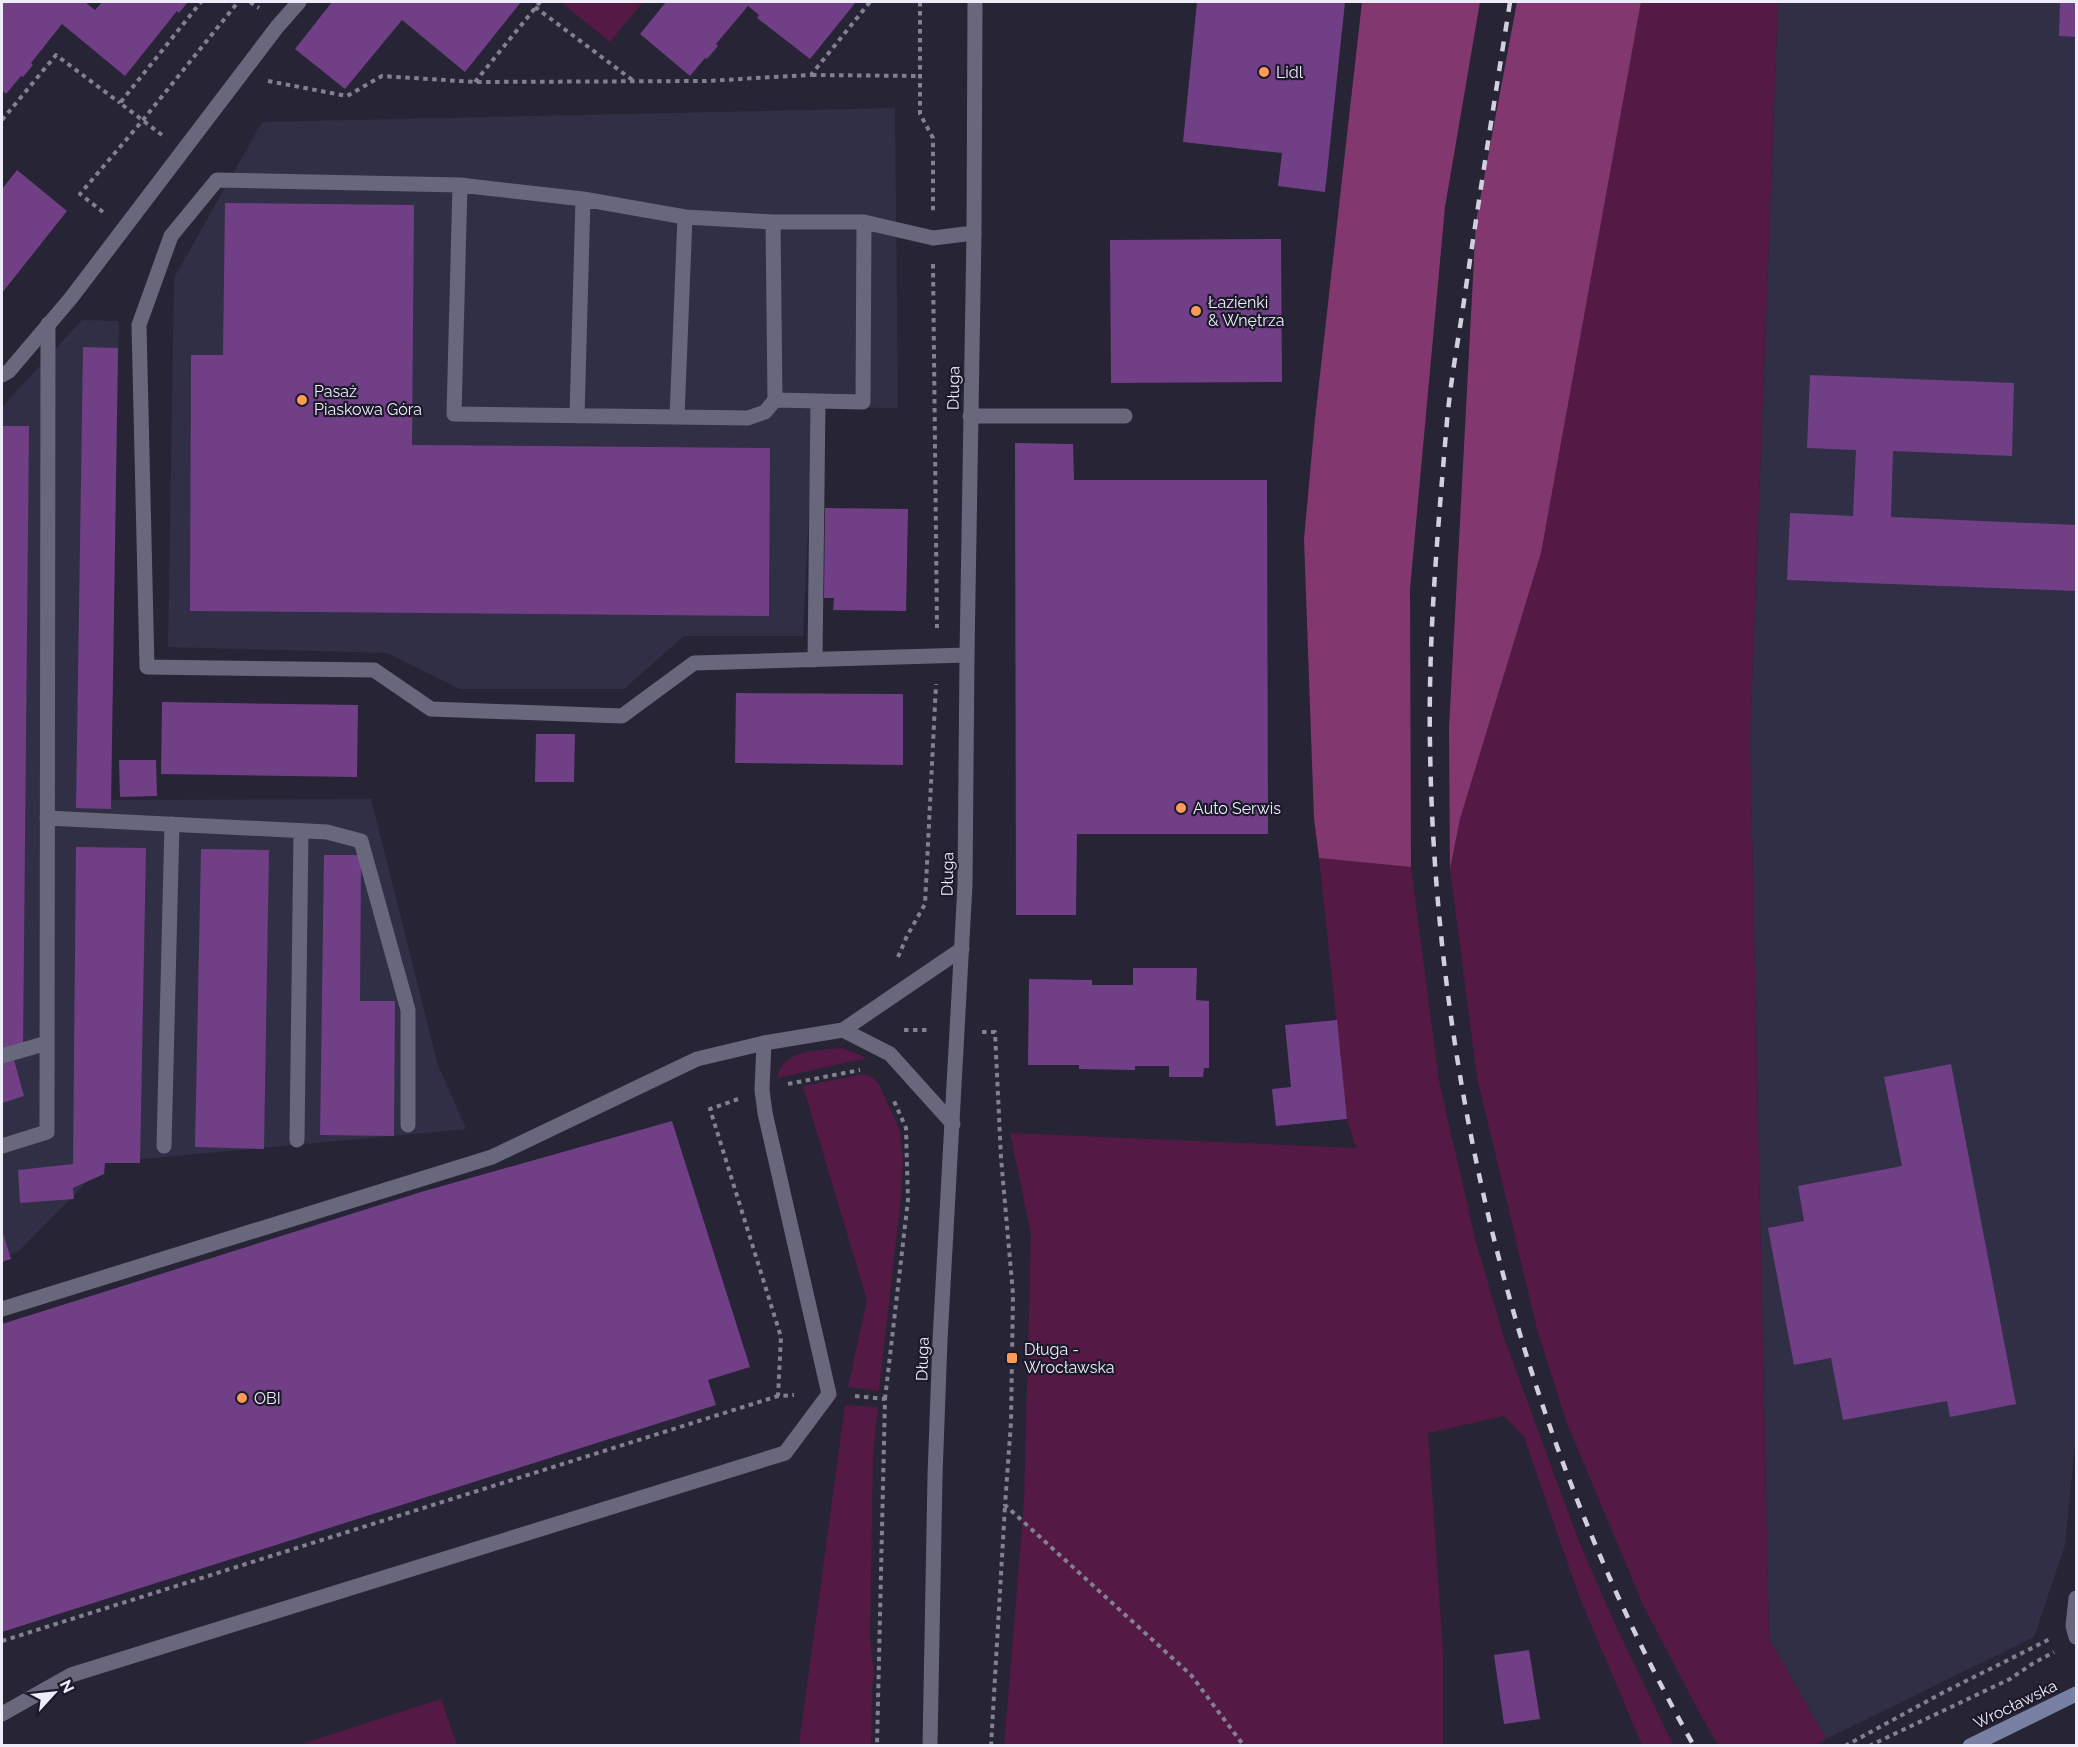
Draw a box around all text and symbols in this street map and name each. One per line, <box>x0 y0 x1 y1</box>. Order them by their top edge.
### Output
place label: Lidl <box>1276 63 1304 82</box>
marker: Lidl <box>1257 65 1271 79</box>
place label: Łazienki & Wnętrza <box>1208 293 1285 330</box>
marker: Łazienki & Wnętrza <box>1189 304 1203 318</box>
street label: Długa <box>944 366 963 410</box>
place label: Pasaż Piaskowa Góra <box>314 382 422 419</box>
marker: Pasaż Piaskowa Góra <box>295 393 309 407</box>
place label: Auto Serwis <box>1193 799 1281 818</box>
marker: Auto Serwis <box>1174 801 1188 815</box>
street label: Długa <box>938 852 957 896</box>
street label: Długa <box>912 1337 933 1381</box>
place label: Długa - Wrocławska <box>1024 1340 1115 1377</box>
marker: Długa - Wrocławska <box>1005 1351 1019 1365</box>
place label: OBI <box>254 1389 281 1408</box>
marker: OBI <box>235 1391 249 1405</box>
north arrow <box>24 1663 84 1723</box>
street label: Wrocławska <box>1970 1676 2060 1733</box>
text: N <box>56 1677 78 1696</box>

